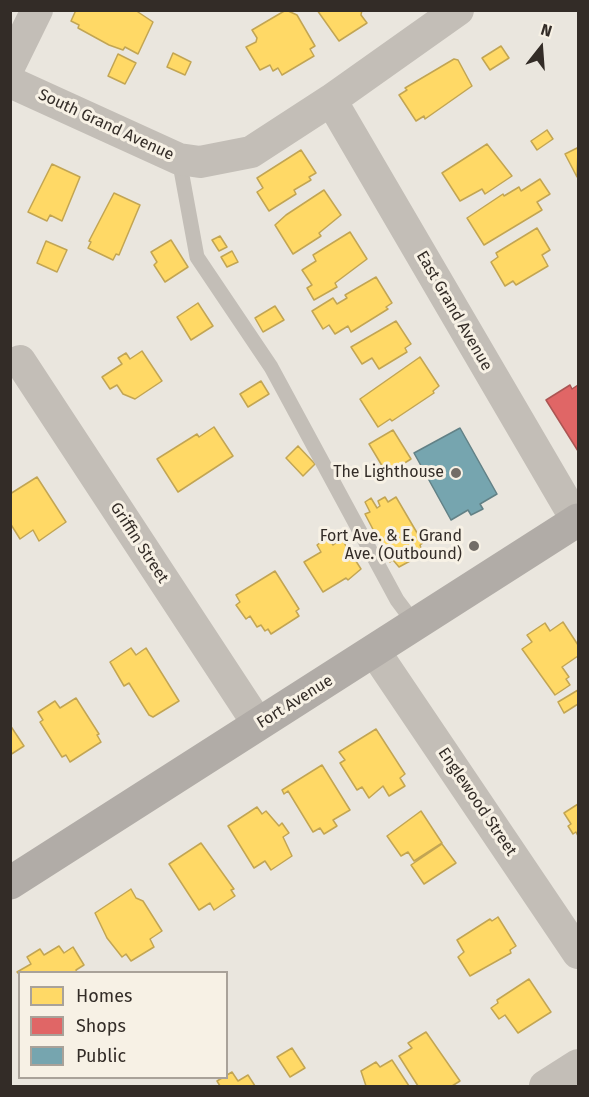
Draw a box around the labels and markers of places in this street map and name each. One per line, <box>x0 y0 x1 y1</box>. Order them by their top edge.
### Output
place label: The Lighthouse <box>333 463 444 483</box>
marker: The Lighthouse <box>449 466 463 480</box>
place label: Fort Ave. & E. Grand Ave. (Outbound) <box>320 527 462 565</box>
marker: Fort Ave. & E. Grand Ave. (Outbound) <box>467 539 481 553</box>

